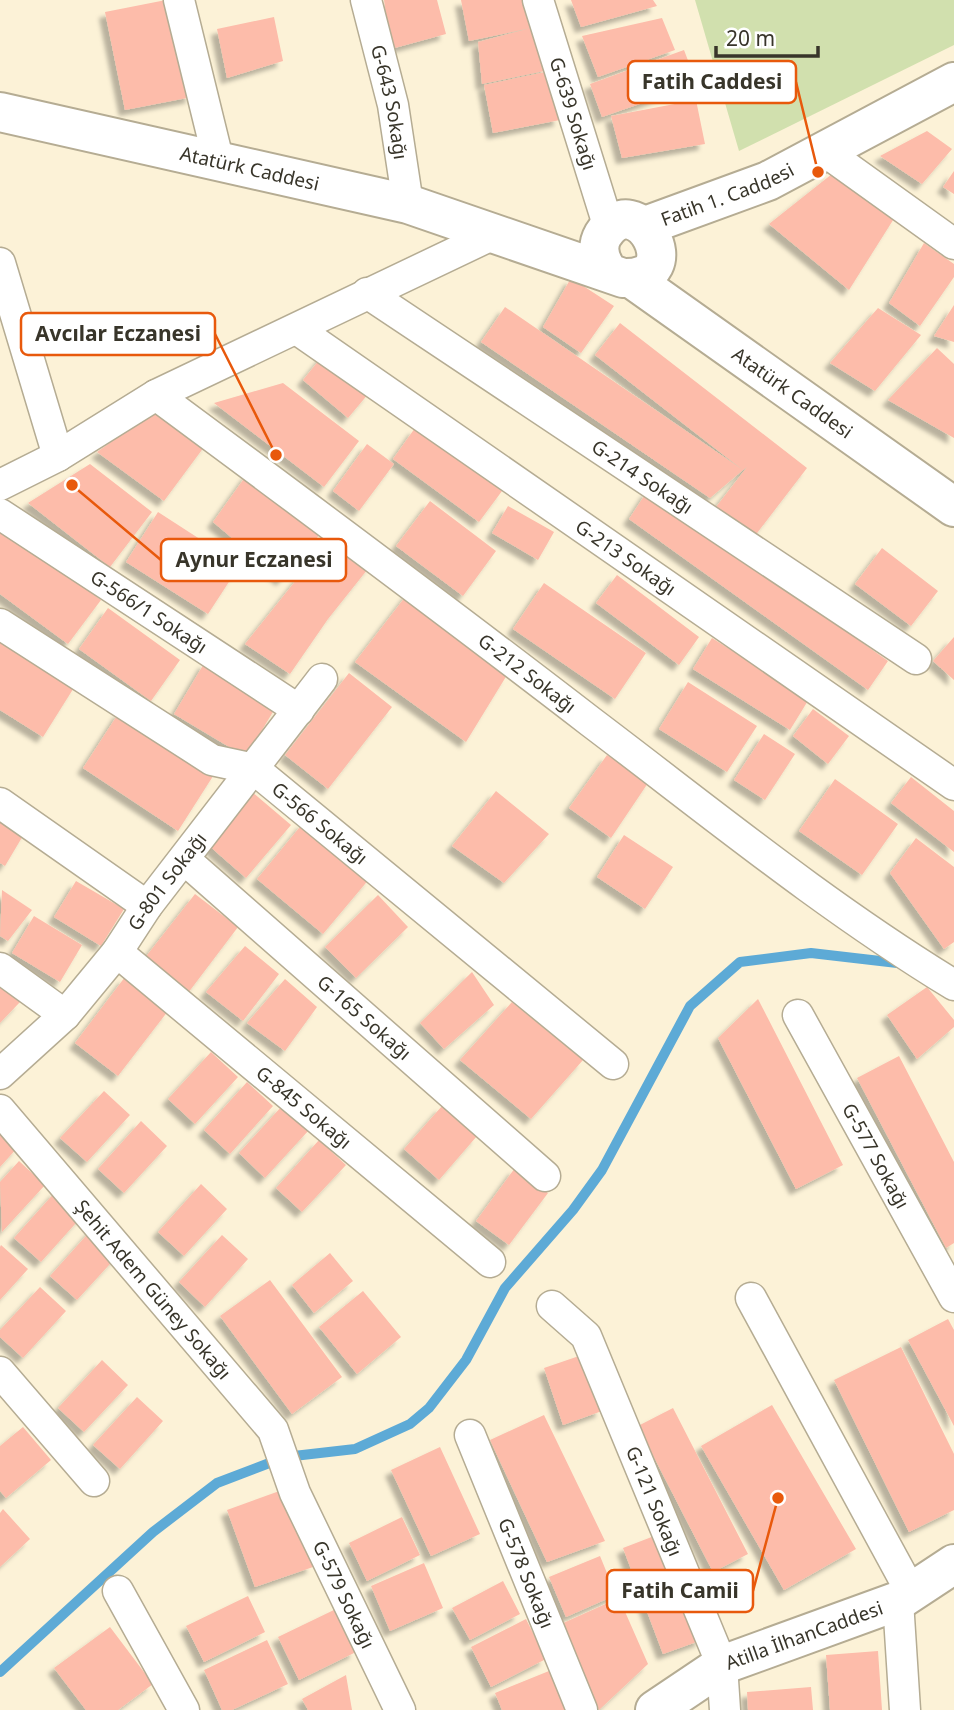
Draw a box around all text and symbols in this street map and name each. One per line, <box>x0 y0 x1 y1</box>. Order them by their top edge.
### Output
scale bar <box>716 14 818 58</box>
text: 20 m <box>726 24 775 52</box>
street label: G-643 Sokağı <box>365 42 414 161</box>
street label: G-639 Sokağı <box>544 54 603 173</box>
callout: Fatih Caddesi <box>628 61 796 103</box>
text: Fatih Caddesi <box>642 67 782 95</box>
street label: Atatürk Caddesi <box>178 140 322 197</box>
street label: Fatih 1. Caddesi <box>657 157 798 232</box>
callout: Avcılar Eczanesi <box>21 313 215 355</box>
text: Avcılar Eczanesi <box>35 319 201 347</box>
street label: Atatürk Caddesi <box>727 341 858 444</box>
street label: G-214 Sokağı <box>587 433 698 520</box>
street label: G-213 Sokağı <box>570 513 681 601</box>
callout: Aynur Eczanesi <box>161 539 346 581</box>
text: Aynur Eczanesi <box>175 545 333 573</box>
street label: G-566/1 Sokağı <box>85 564 212 659</box>
street label: G-212 Sokağı <box>473 627 582 719</box>
street label: G-566 Sokağı <box>266 776 373 870</box>
street label: G-801 Sokağı <box>121 827 212 936</box>
street label: G-165 Sokağı <box>312 969 417 1066</box>
street label: G-845 Sokağı <box>251 1060 357 1155</box>
street label: G-577 Sokağı <box>836 1098 916 1213</box>
street label: Şehit Adem Güney Sokağı <box>69 1194 237 1385</box>
street label: G-121 Sokağı <box>620 1442 689 1560</box>
street label: G-578 Sokağı <box>492 1514 560 1632</box>
street label: G-579 Sokağı <box>307 1536 381 1653</box>
callout: Fatih Camii <box>607 1570 753 1612</box>
text: Fatih Camii <box>621 1576 739 1604</box>
street label: Atilla İlhanCaddesi <box>722 1595 886 1676</box>

